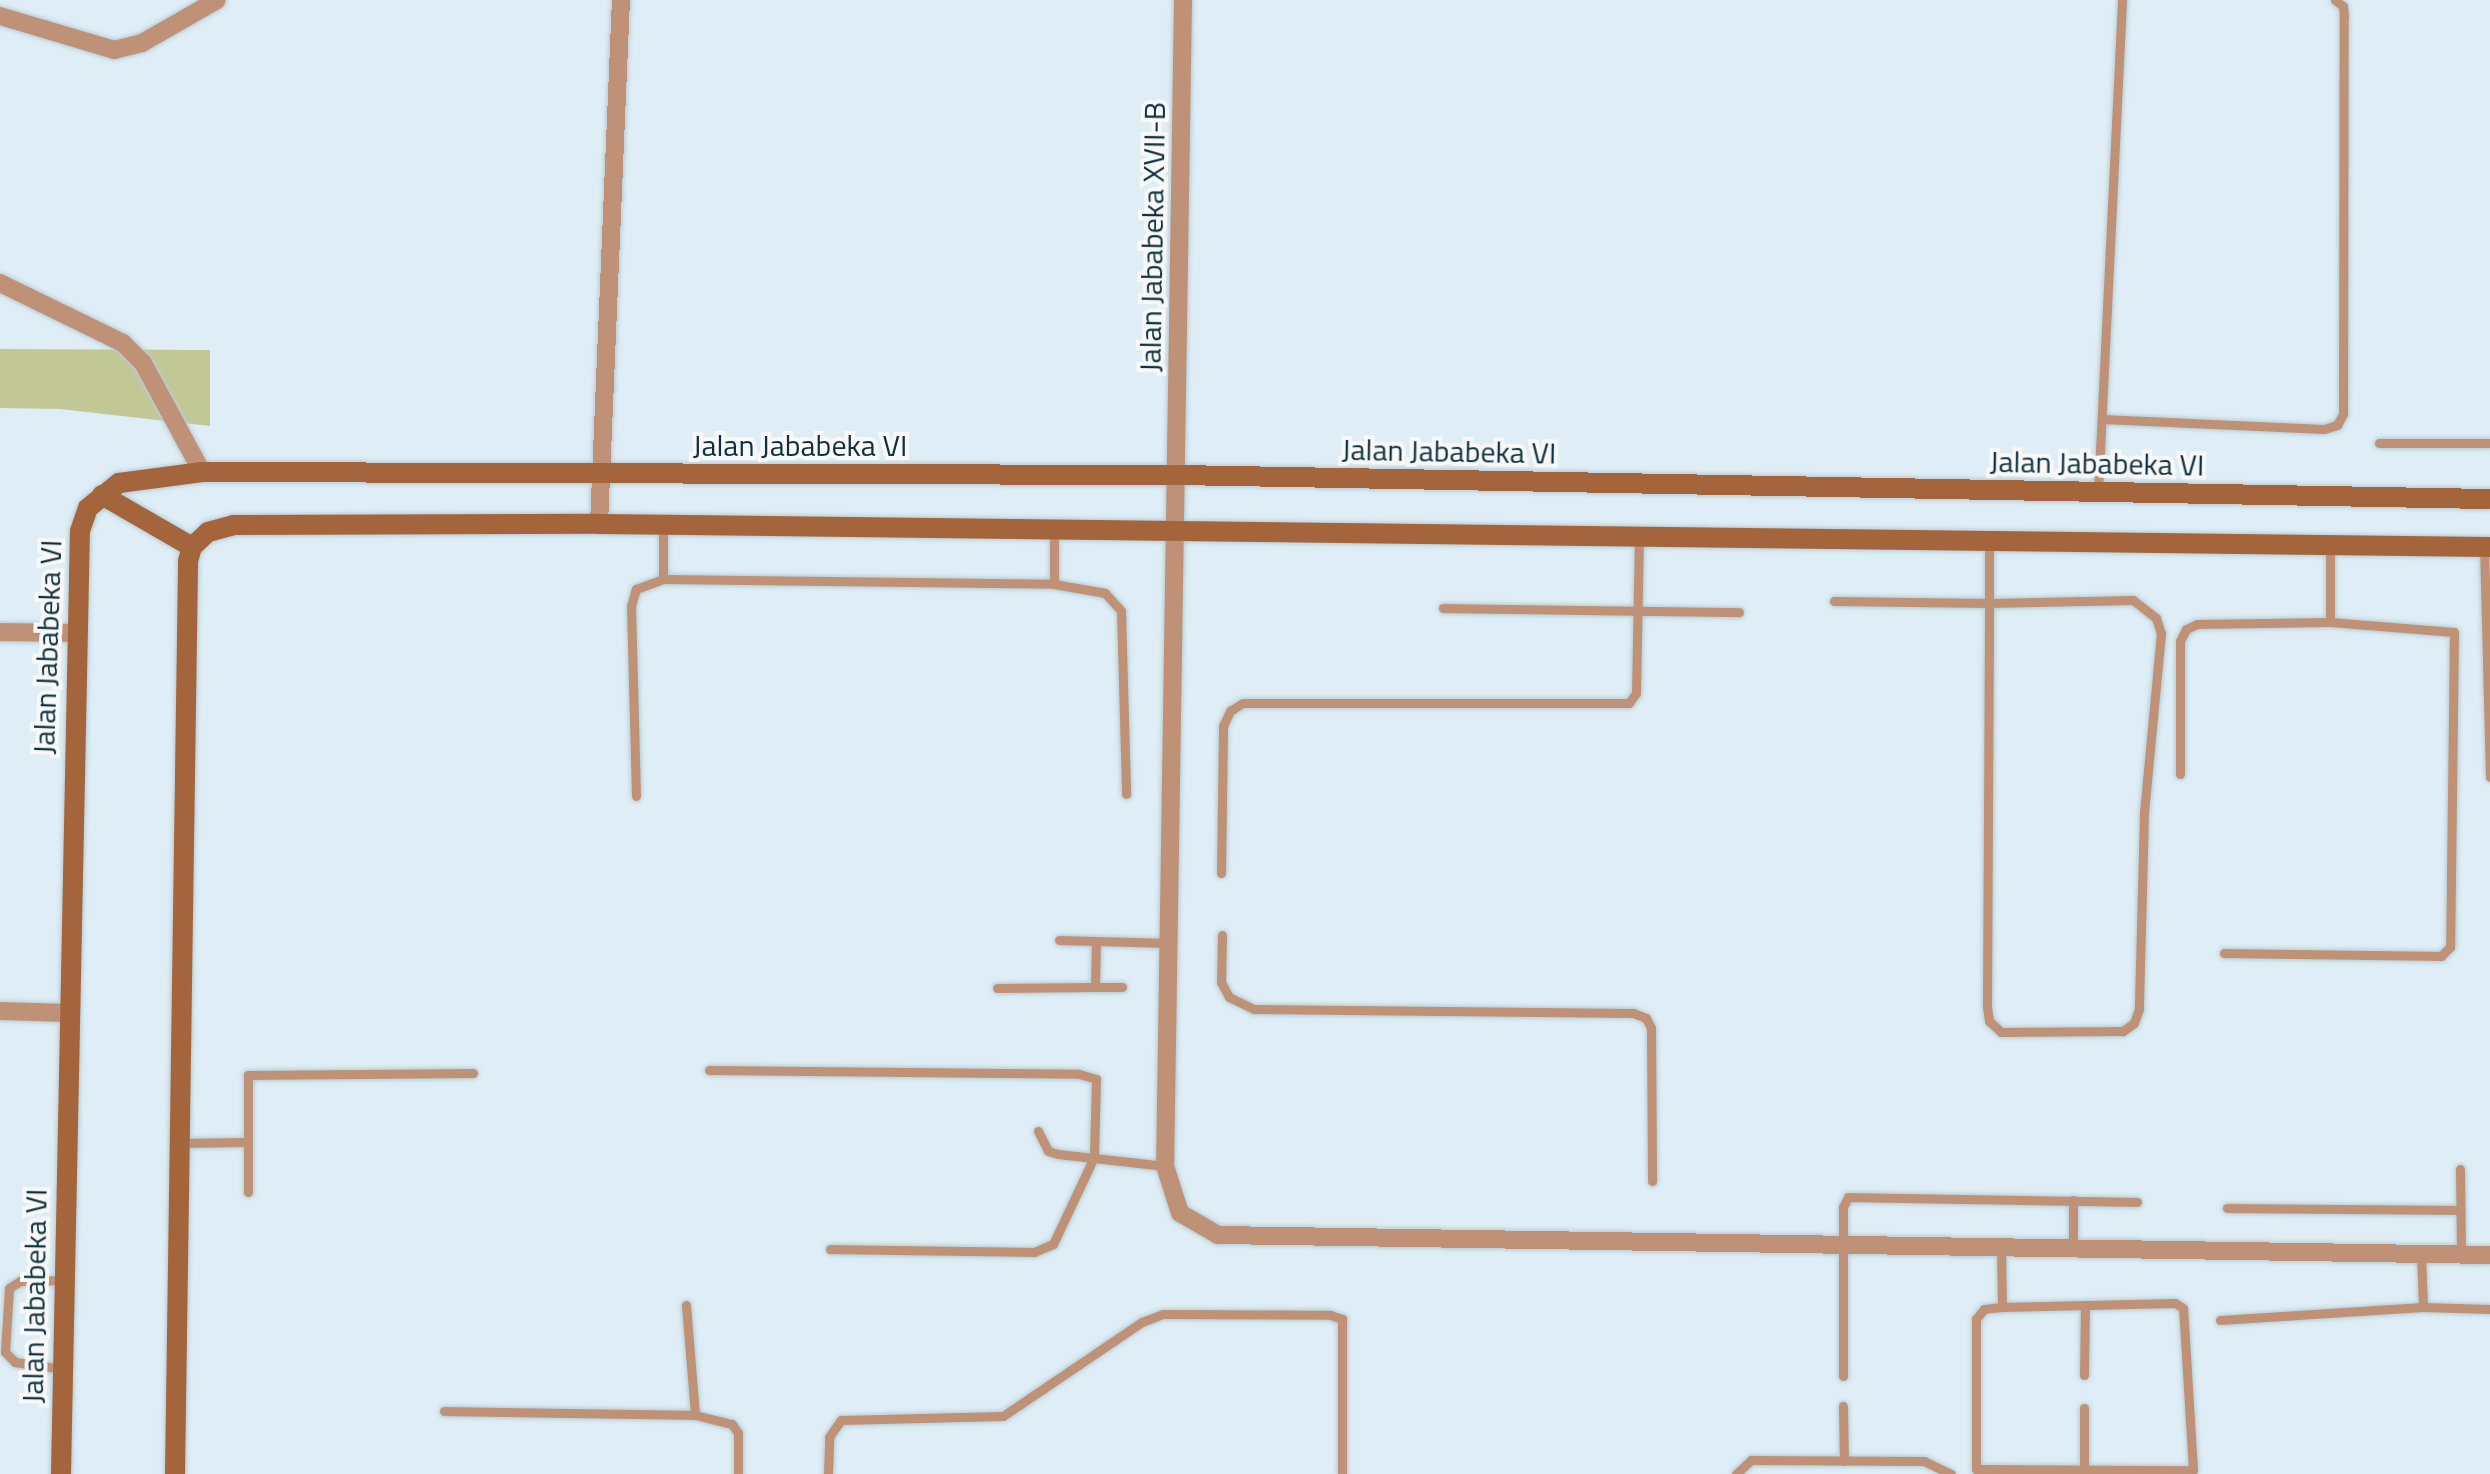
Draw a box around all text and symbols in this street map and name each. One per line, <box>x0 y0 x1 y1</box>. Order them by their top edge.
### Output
street label: Jalan Jababeka XVII-B <box>1132 102 1172 372</box>
street label: Jalan Jababeka VI <box>693 427 907 463</box>
street label: Jalan Jababeka VI <box>1341 431 1557 471</box>
street label: Jalan Jababeka VI <box>1989 443 2205 483</box>
street label: Jalan Jababeka VI <box>25 539 69 755</box>
street label: Jalan Jababeka VI <box>14 1188 54 1404</box>

